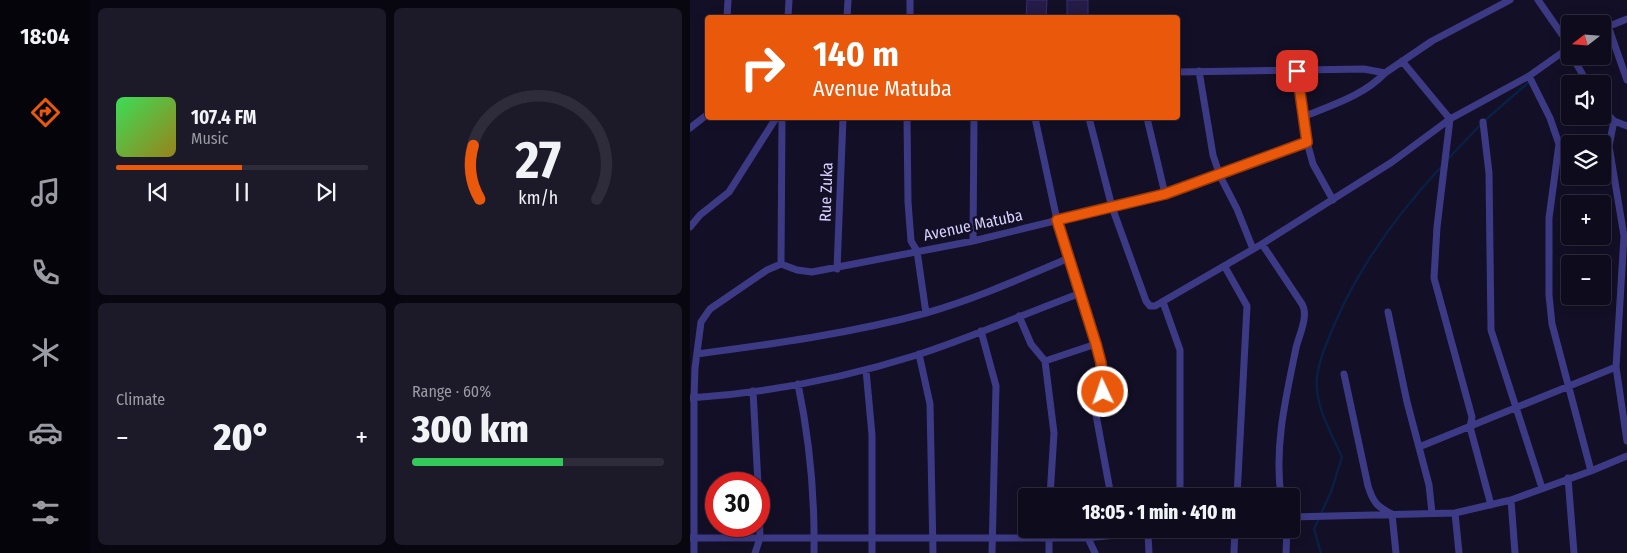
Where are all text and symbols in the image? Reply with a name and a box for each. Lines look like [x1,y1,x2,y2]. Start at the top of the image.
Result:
north arrow [1561,15,1611,65]
map controls [1561,15,1611,305]
text: 18:04 [20,23,70,50]
text: 140 m [813,33,899,75]
icon: right [730,35,795,100]
pin [1276,50,1318,92]
icon: arrive [1283,57,1311,85]
text: Avenue Matuba [813,75,952,102]
button: sound [1561,75,1611,125]
icon: directions [28,95,63,130]
text: 107.4 FM [191,106,256,129]
text: Music [191,129,228,148]
text: 27 [514,129,561,192]
button: layers [1561,135,1611,185]
street label: Rue Zuka [815,162,837,222]
icon: music [28,175,63,210]
icon: previous [144,178,172,206]
icon: pause [228,178,256,206]
icon: next [312,178,340,206]
text: km/h [518,187,558,209]
button: + [1561,195,1611,245]
street label: Avenue Matuba [922,205,1024,245]
icon: phone [28,255,63,290]
button: − [1561,255,1611,305]
icon: climate [28,335,63,370]
position arrow [1076,365,1128,417]
text: Range · 60% [412,382,491,401]
text: Climate [116,390,165,409]
text: 300 km [412,406,529,452]
text: 20° [214,414,270,460]
icon: car [28,415,63,450]
text: − [116,421,129,454]
text: + [355,421,368,454]
speed limit sign: 30 [705,472,770,537]
icon: filters [28,495,63,530]
text: 18:05 · 1 min · 410 m [1082,501,1236,524]

